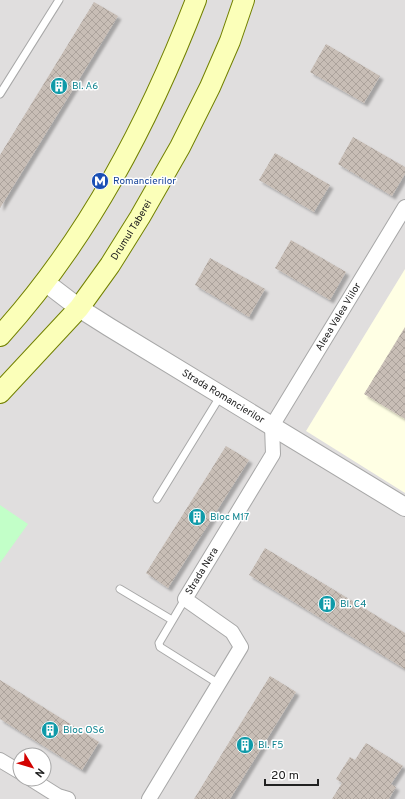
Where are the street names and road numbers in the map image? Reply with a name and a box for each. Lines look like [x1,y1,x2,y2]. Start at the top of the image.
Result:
street label: Drumul Taberei [108,198,155,263]
street label: Aleea Valea Viilor [313,280,364,353]
street label: Strada Romancierilor [179,366,267,427]
street label: Strada Nera [182,545,221,597]

